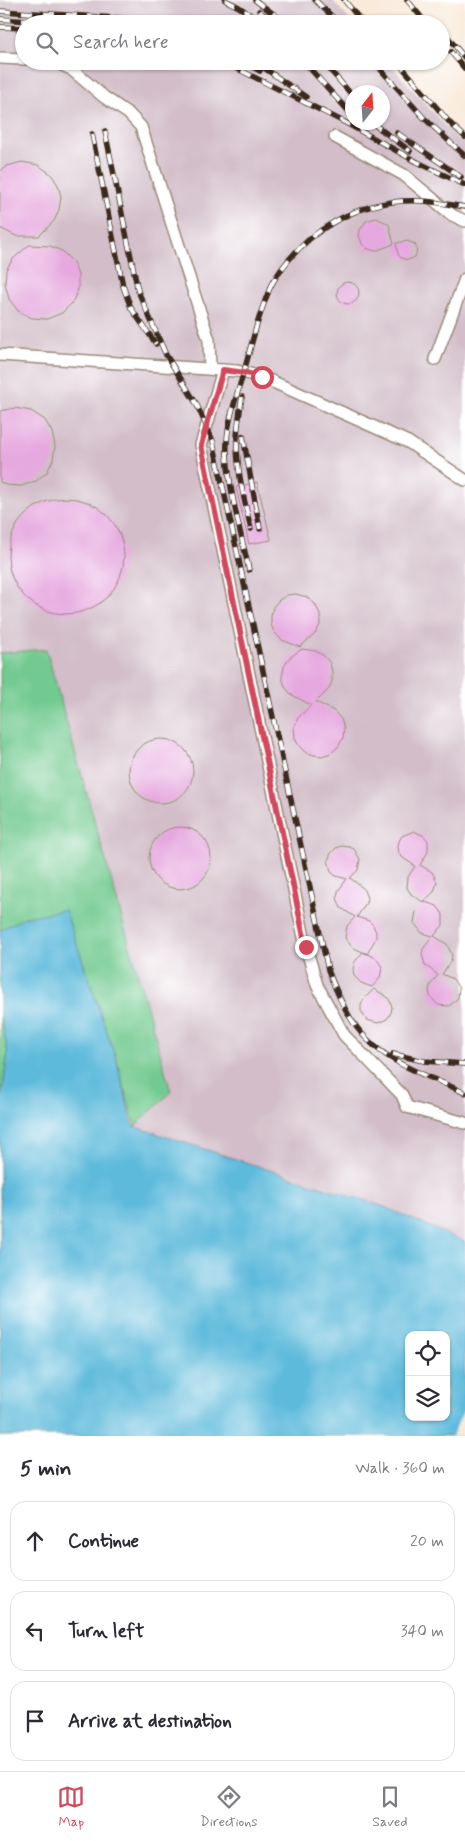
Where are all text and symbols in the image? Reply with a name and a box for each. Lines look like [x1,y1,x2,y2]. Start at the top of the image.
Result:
search box [15,15,450,70]
icon: search [33,29,61,57]
text: Search here [73,30,169,55]
north arrow [345,85,390,130]
route start [251,366,274,389]
route end [295,936,318,959]
map controls [405,1331,450,1421]
button: locate [405,1331,450,1376]
button: layers [405,1376,450,1421]
text: 5 min [20,1455,72,1483]
text: Walk · 360 m [355,1458,445,1479]
icon: ahead [21,1527,49,1555]
text: Continue [68,1529,139,1554]
text: 20 m [410,1531,444,1552]
icon: left [21,1617,49,1645]
text: Turn left [68,1619,144,1644]
text: 340 m [400,1621,444,1642]
icon: arrive [21,1707,49,1735]
text: Arrive at destination [68,1709,232,1734]
tab: Map [57,1783,85,1831]
tab: Directions [200,1783,258,1831]
tab: Saved [372,1783,408,1831]

